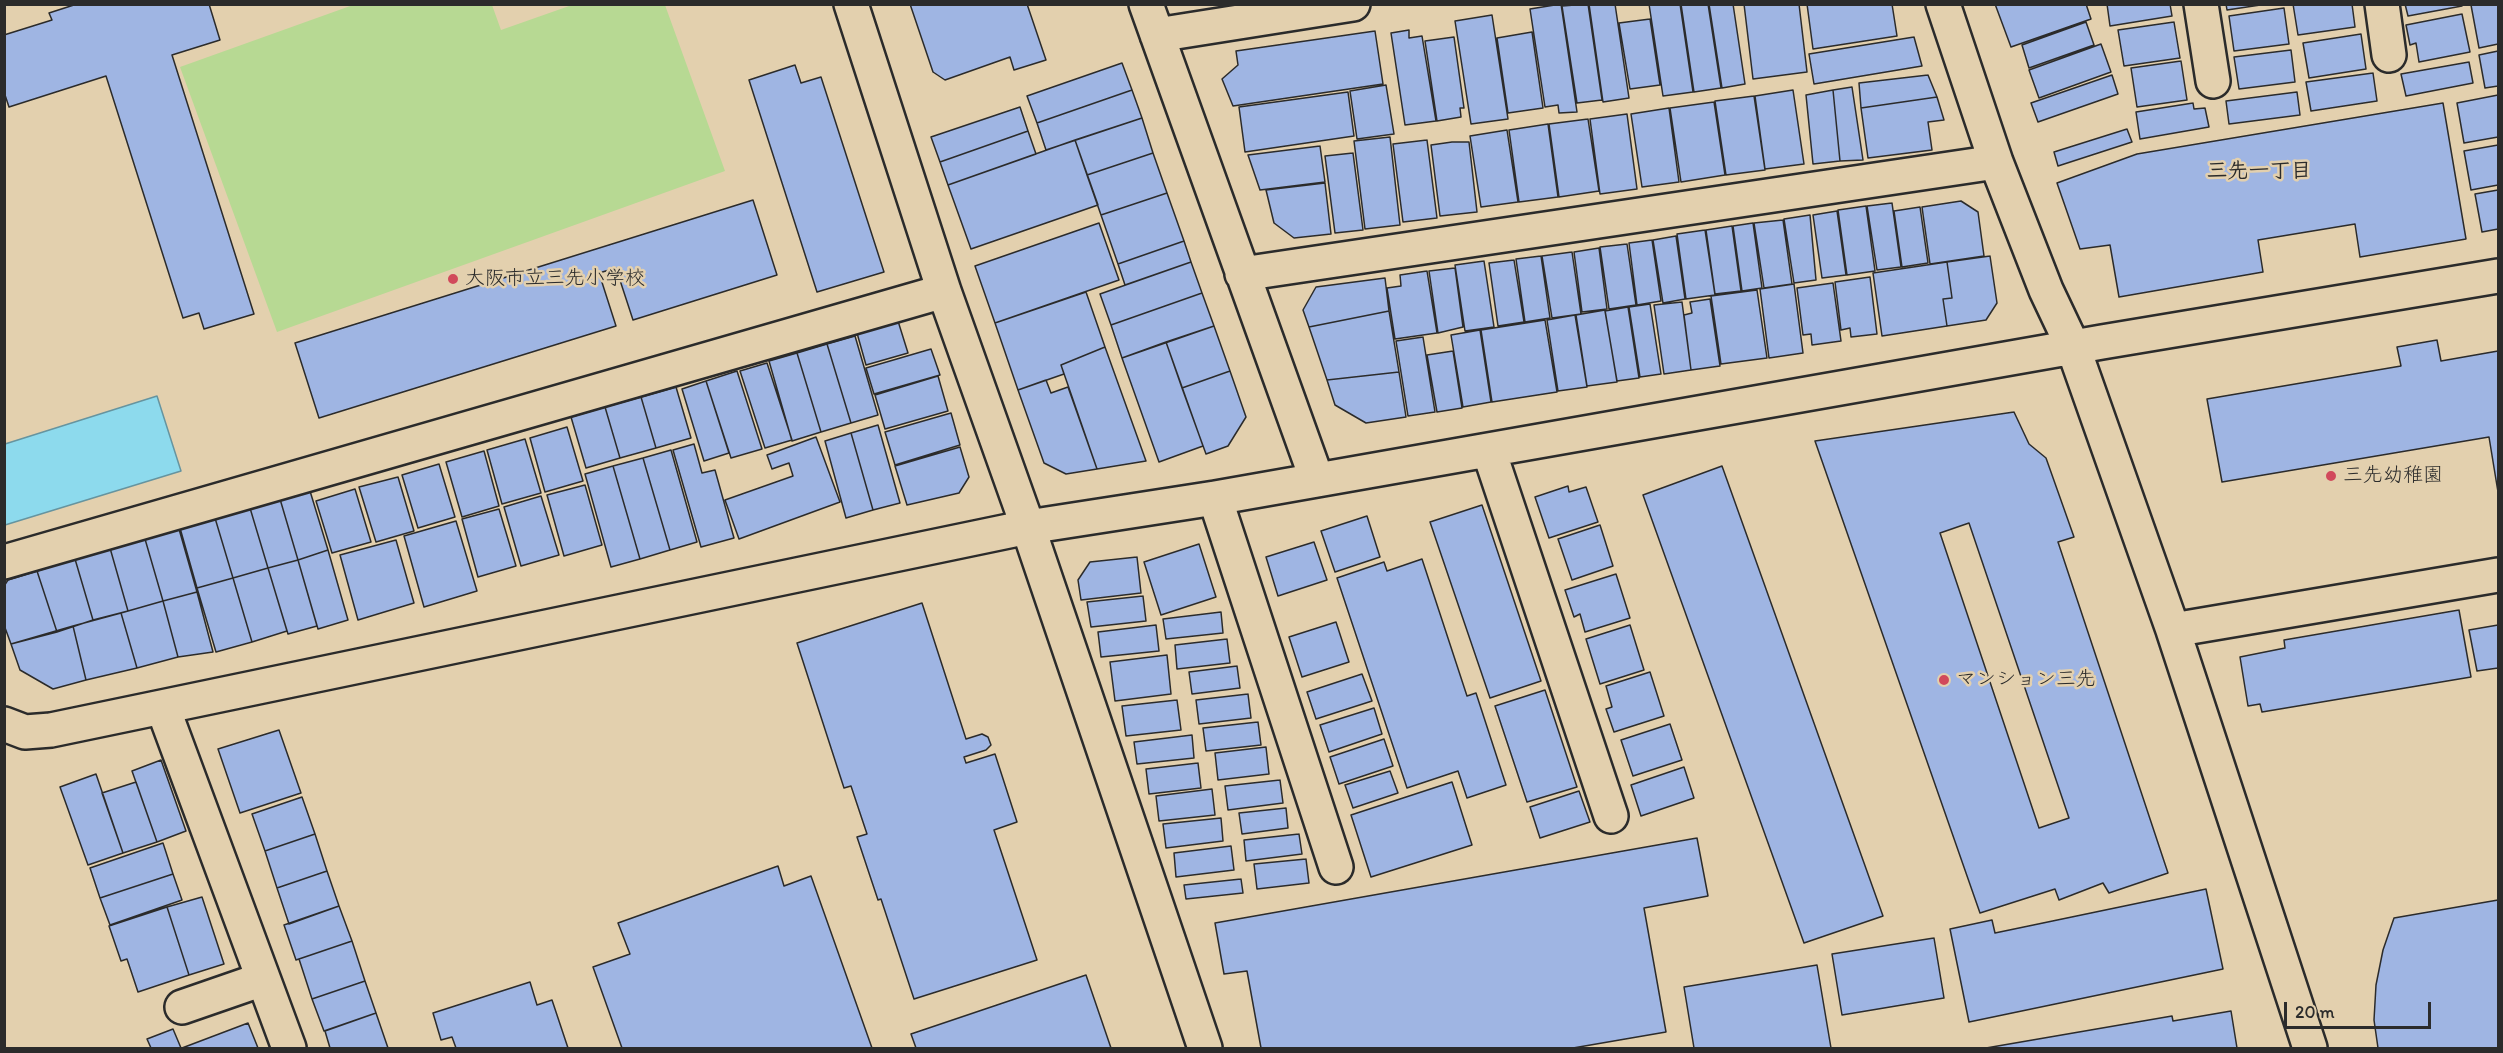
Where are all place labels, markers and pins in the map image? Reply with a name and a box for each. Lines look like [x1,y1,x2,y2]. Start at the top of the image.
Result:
place label: 大阪市立三先小学校 [465,267,645,291]
marker: 大阪市立三先小学校 [446,272,460,286]
place label: 三先幼稚園 [2343,464,2443,488]
marker: 三先幼稚園 [2324,469,2338,483]
place label: マンション三先 [1956,668,2096,692]
marker: マンション三先 [1937,673,1951,687]

